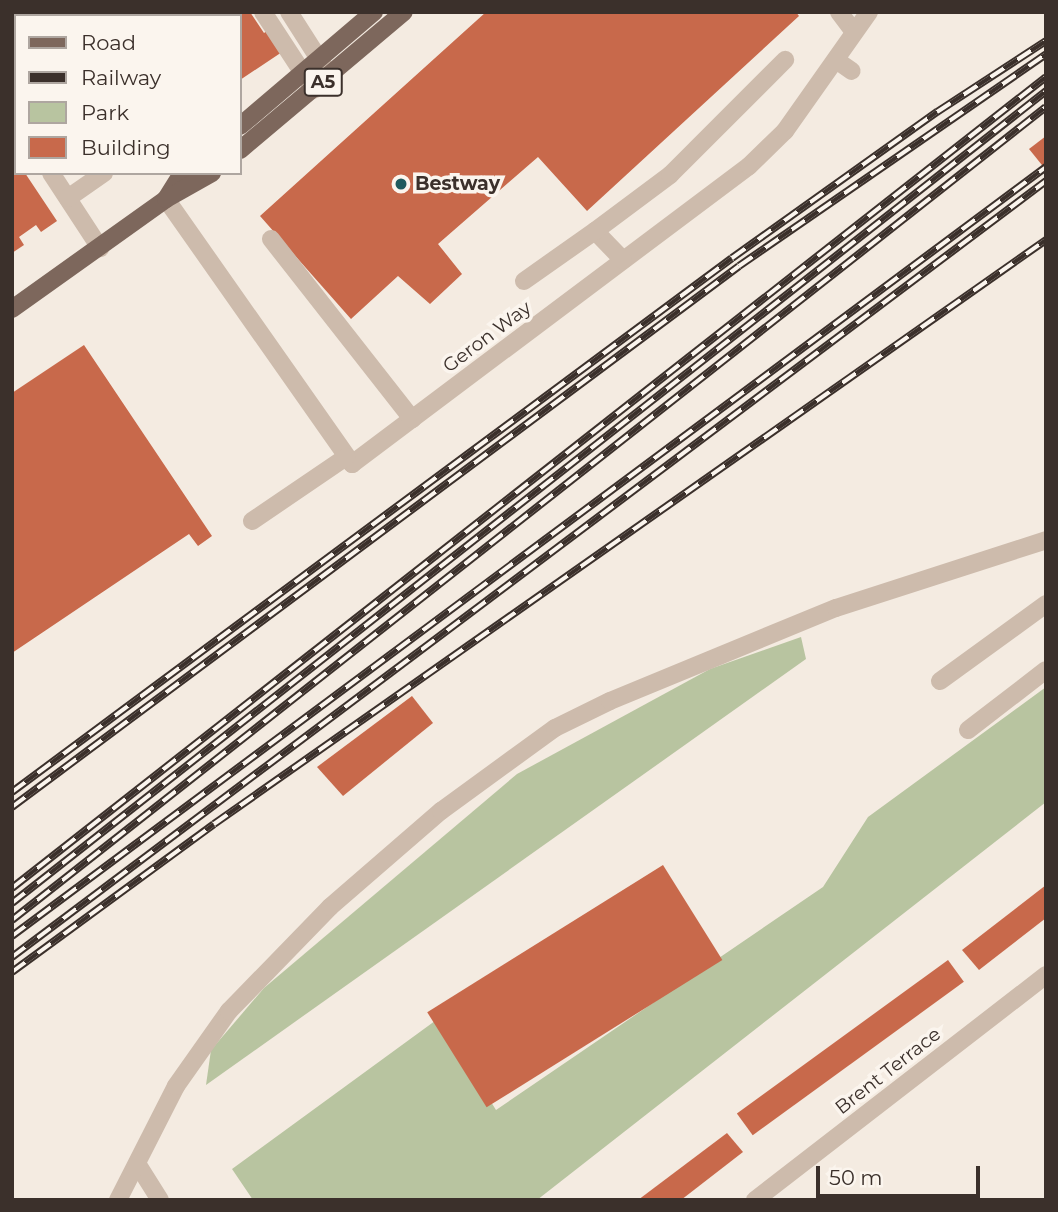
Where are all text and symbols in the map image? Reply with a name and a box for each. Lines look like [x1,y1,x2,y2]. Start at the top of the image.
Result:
legend [14,14,242,175]
text: Road [81,30,136,55]
text: Railway [81,65,161,90]
road number: A5 [304,68,342,96]
text: Park [81,100,129,125]
text: Building [81,135,171,160]
place label: Bestway [415,173,500,195]
marker: Bestway [393,176,409,192]
street label: Geron Way [438,296,536,378]
street label: Brent Terrace [831,1023,945,1119]
scale bar [820,1152,984,1196]
text: 50 m [829,1165,883,1190]

